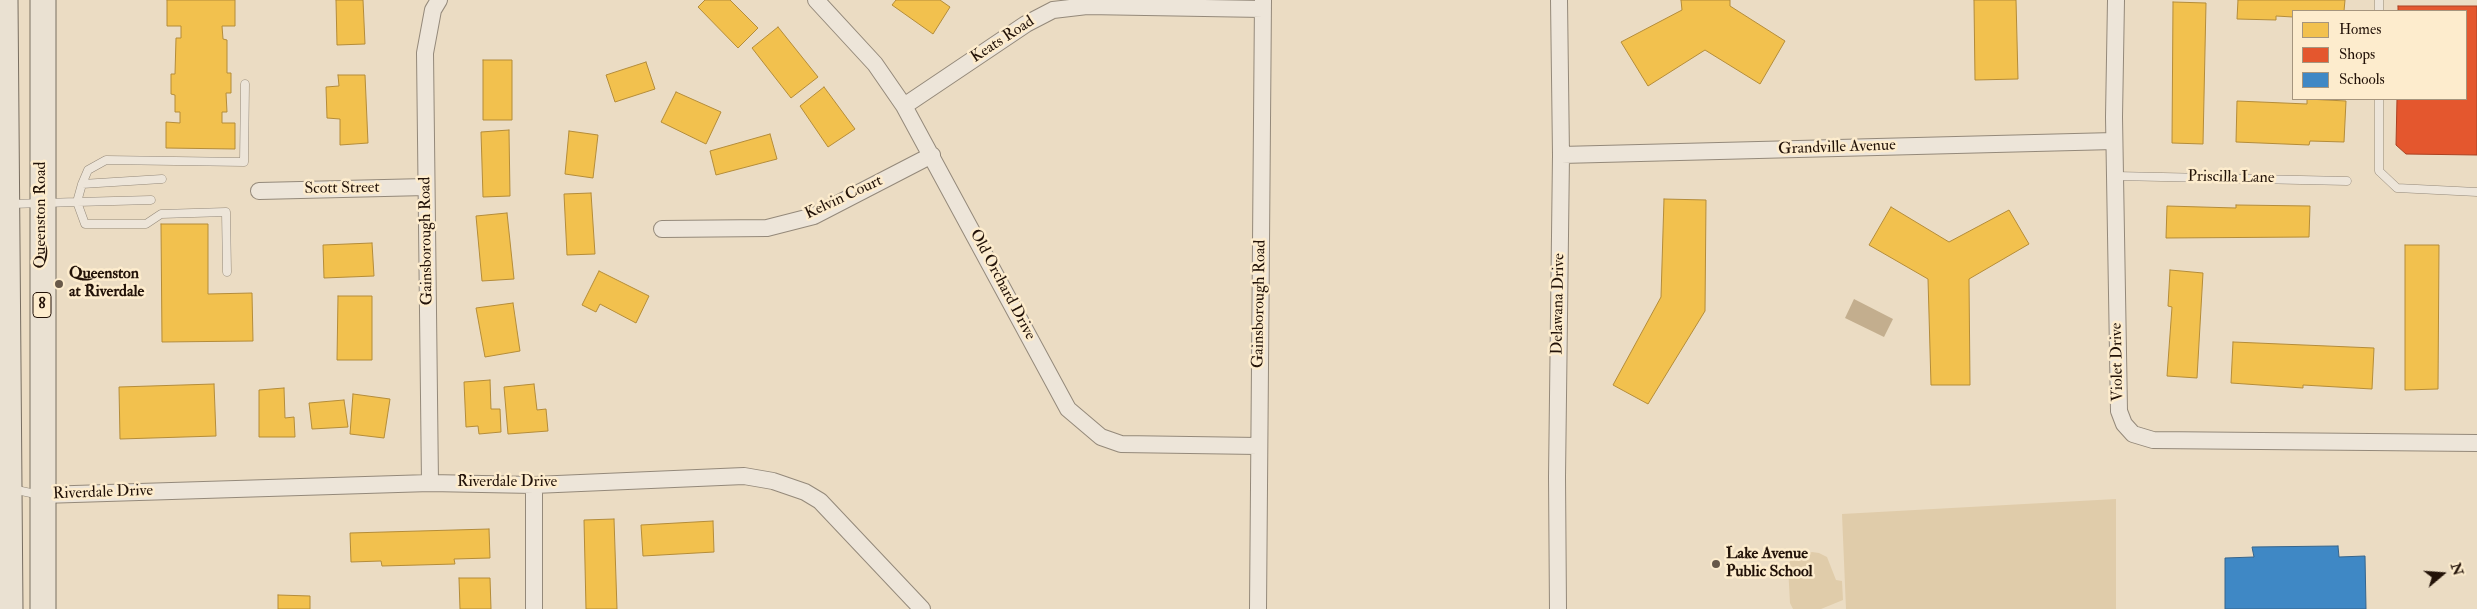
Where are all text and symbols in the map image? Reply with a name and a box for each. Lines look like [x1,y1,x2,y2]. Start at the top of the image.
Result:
legend [2292,10,2467,100]
street label: Keats Road [968,12,1038,68]
text: Homes [2339,20,2381,39]
text: Shops [2339,45,2375,64]
text: Schools [2339,70,2385,89]
street label: Grandville Avenue [1778,136,1896,160]
street label: Queenston Road [32,162,52,268]
street label: Priscilla Lane [2187,168,2275,188]
street label: Kelvin Court [802,172,886,224]
street label: Gainsborough Road [416,177,438,305]
street label: Scott Street [304,179,380,199]
street label: Old Orchard Drive [965,227,1039,343]
street label: Gainsborough Road [1249,240,1271,368]
street label: Delawana Drive [1549,253,1569,355]
place label: Queenston at Riverdale [69,265,144,303]
marker: Queenston at Riverdale [53,278,65,290]
road number: 8 [33,292,51,318]
street label: Violet Drive [2108,322,2128,402]
street label: Riverdale Drive [457,473,557,493]
street label: Riverdale Drive [53,482,153,504]
place label: Lake Avenue Public School [1726,545,1813,583]
north arrow [2417,549,2467,599]
marker: Lake Avenue Public School [1710,558,1722,570]
text: N [2447,561,2467,578]

